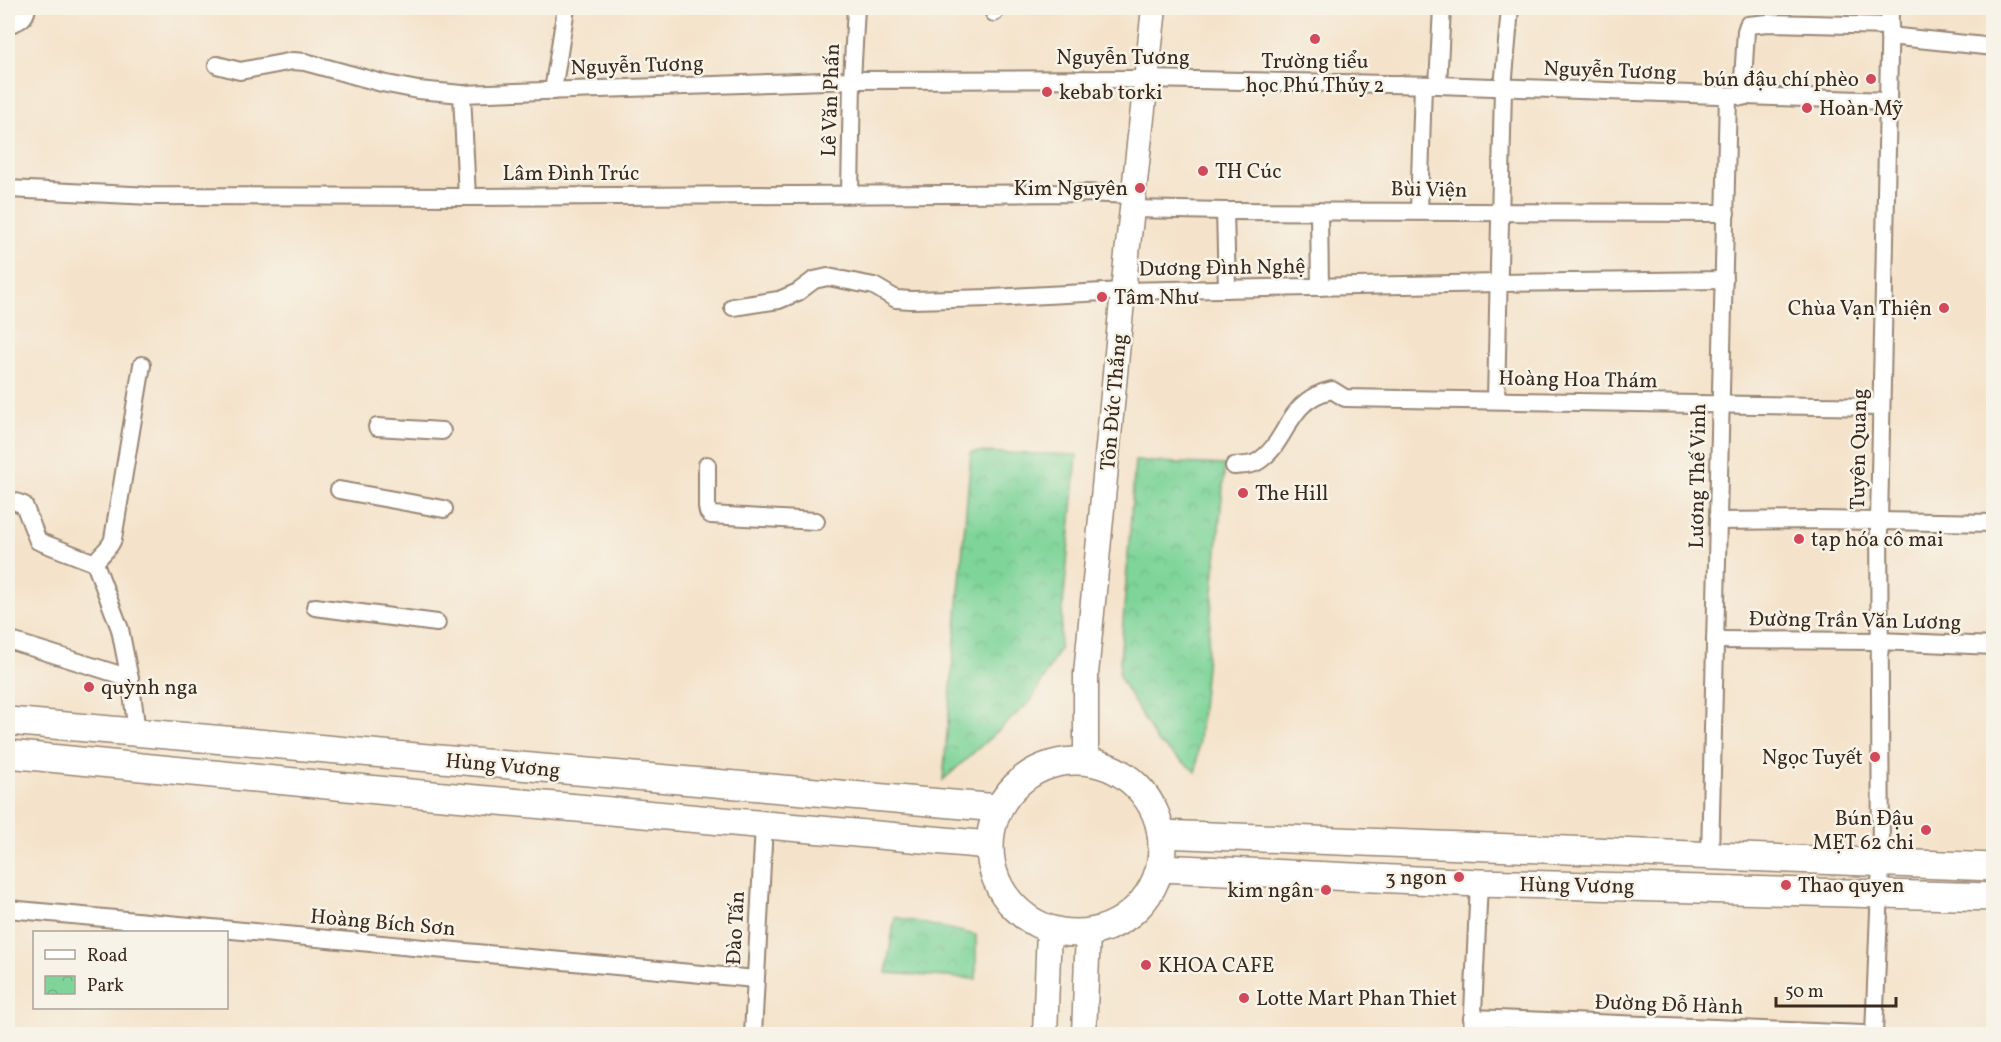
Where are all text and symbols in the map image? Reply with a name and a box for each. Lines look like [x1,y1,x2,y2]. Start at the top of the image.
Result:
marker: Trường tiểu học Phú Thủy 2 [1308,32,1322,46]
street label: Lê Văn Phấn [815,43,848,157]
street label: Nguyễn Tương [1056,44,1190,73]
place label: Trường tiểu học Phú Thủy 2 [1245,48,1385,101]
street label: Nguyễn Tương [570,50,704,83]
street label: Nguyễn Tương [1543,55,1677,88]
place label: bún đậu chí phèo [1703,66,1859,95]
marker: bún đậu chí phèo [1864,72,1878,86]
place label: kebab torki [1059,79,1163,108]
marker: kebab torki [1040,85,1054,99]
place label: Hoàn Mỹ [1819,95,1904,124]
marker: Hoàn Mỹ [1800,101,1814,115]
place label: TH Cúc [1215,158,1282,187]
street label: Lâm Đình Trúc [503,160,639,189]
marker: TH Cúc [1196,164,1210,178]
place label: Kim Nguyên [1013,175,1128,204]
street label: Bùi Viện [1390,175,1468,206]
marker: Kim Nguyên [1133,181,1147,195]
street label: Dương Đình Nghệ [1139,253,1306,284]
place label: Tâm Như [1114,284,1199,313]
marker: Tâm Như [1095,290,1109,304]
place label: Chùa Vạn Thiện [1788,295,1932,324]
marker: Chùa Vạn Thiện [1937,301,1951,315]
street label: Tôn Đức Thắng [1094,332,1135,472]
street label: Hoàng Hoa Thám [1498,365,1658,396]
street label: Tuyên Quang [1844,388,1875,510]
street label: Lương Thế Vinh [1683,403,1714,549]
place label: The Hill [1255,480,1328,509]
marker: The Hill [1236,486,1250,500]
place label: tạp hóa cô mai [1811,526,1944,555]
marker: tạp hóa cô mai [1792,532,1806,546]
street label: Đường Trần Văn Lương [1748,605,1962,638]
place label: quỳnh nga [101,674,198,703]
marker: quỳnh nga [82,680,96,694]
place label: Ngọc Tuyết [1762,744,1863,773]
street label: Hùng Vương [444,747,562,786]
marker: Ngọc Tuyết [1868,750,1882,764]
place label: Bún Đậu MẸT 62 chi [1813,805,1914,858]
marker: Bún Đậu MẸT 62 chi [1919,823,1933,837]
place label: 3 ngon [1385,864,1447,893]
marker: 3 ngon [1452,870,1466,884]
street label: Hùng Vương [1519,871,1635,902]
place label: Thao quyen [1798,872,1905,901]
place label: kim ngân [1227,877,1314,906]
marker: Thao quyen [1779,878,1793,892]
marker: kim ngân [1319,883,1333,897]
street label: Đào Tấn [720,890,753,966]
street label: Hoàng Bích Sơn [309,903,457,944]
legend [33,931,228,1009]
text: Road [87,944,128,969]
place label: KHOA CAFE [1158,952,1274,981]
marker: KHOA CAFE [1139,958,1153,972]
scale bar [1776,970,1896,1008]
text: Park [87,974,124,999]
text: 50 m [1785,980,1824,1005]
place label: Lotte Mart Phan Thiet [1256,985,1457,1014]
street label: Đường Đỗ Hành [1594,988,1744,1023]
marker: Lotte Mart Phan Thiet [1237,991,1251,1005]

